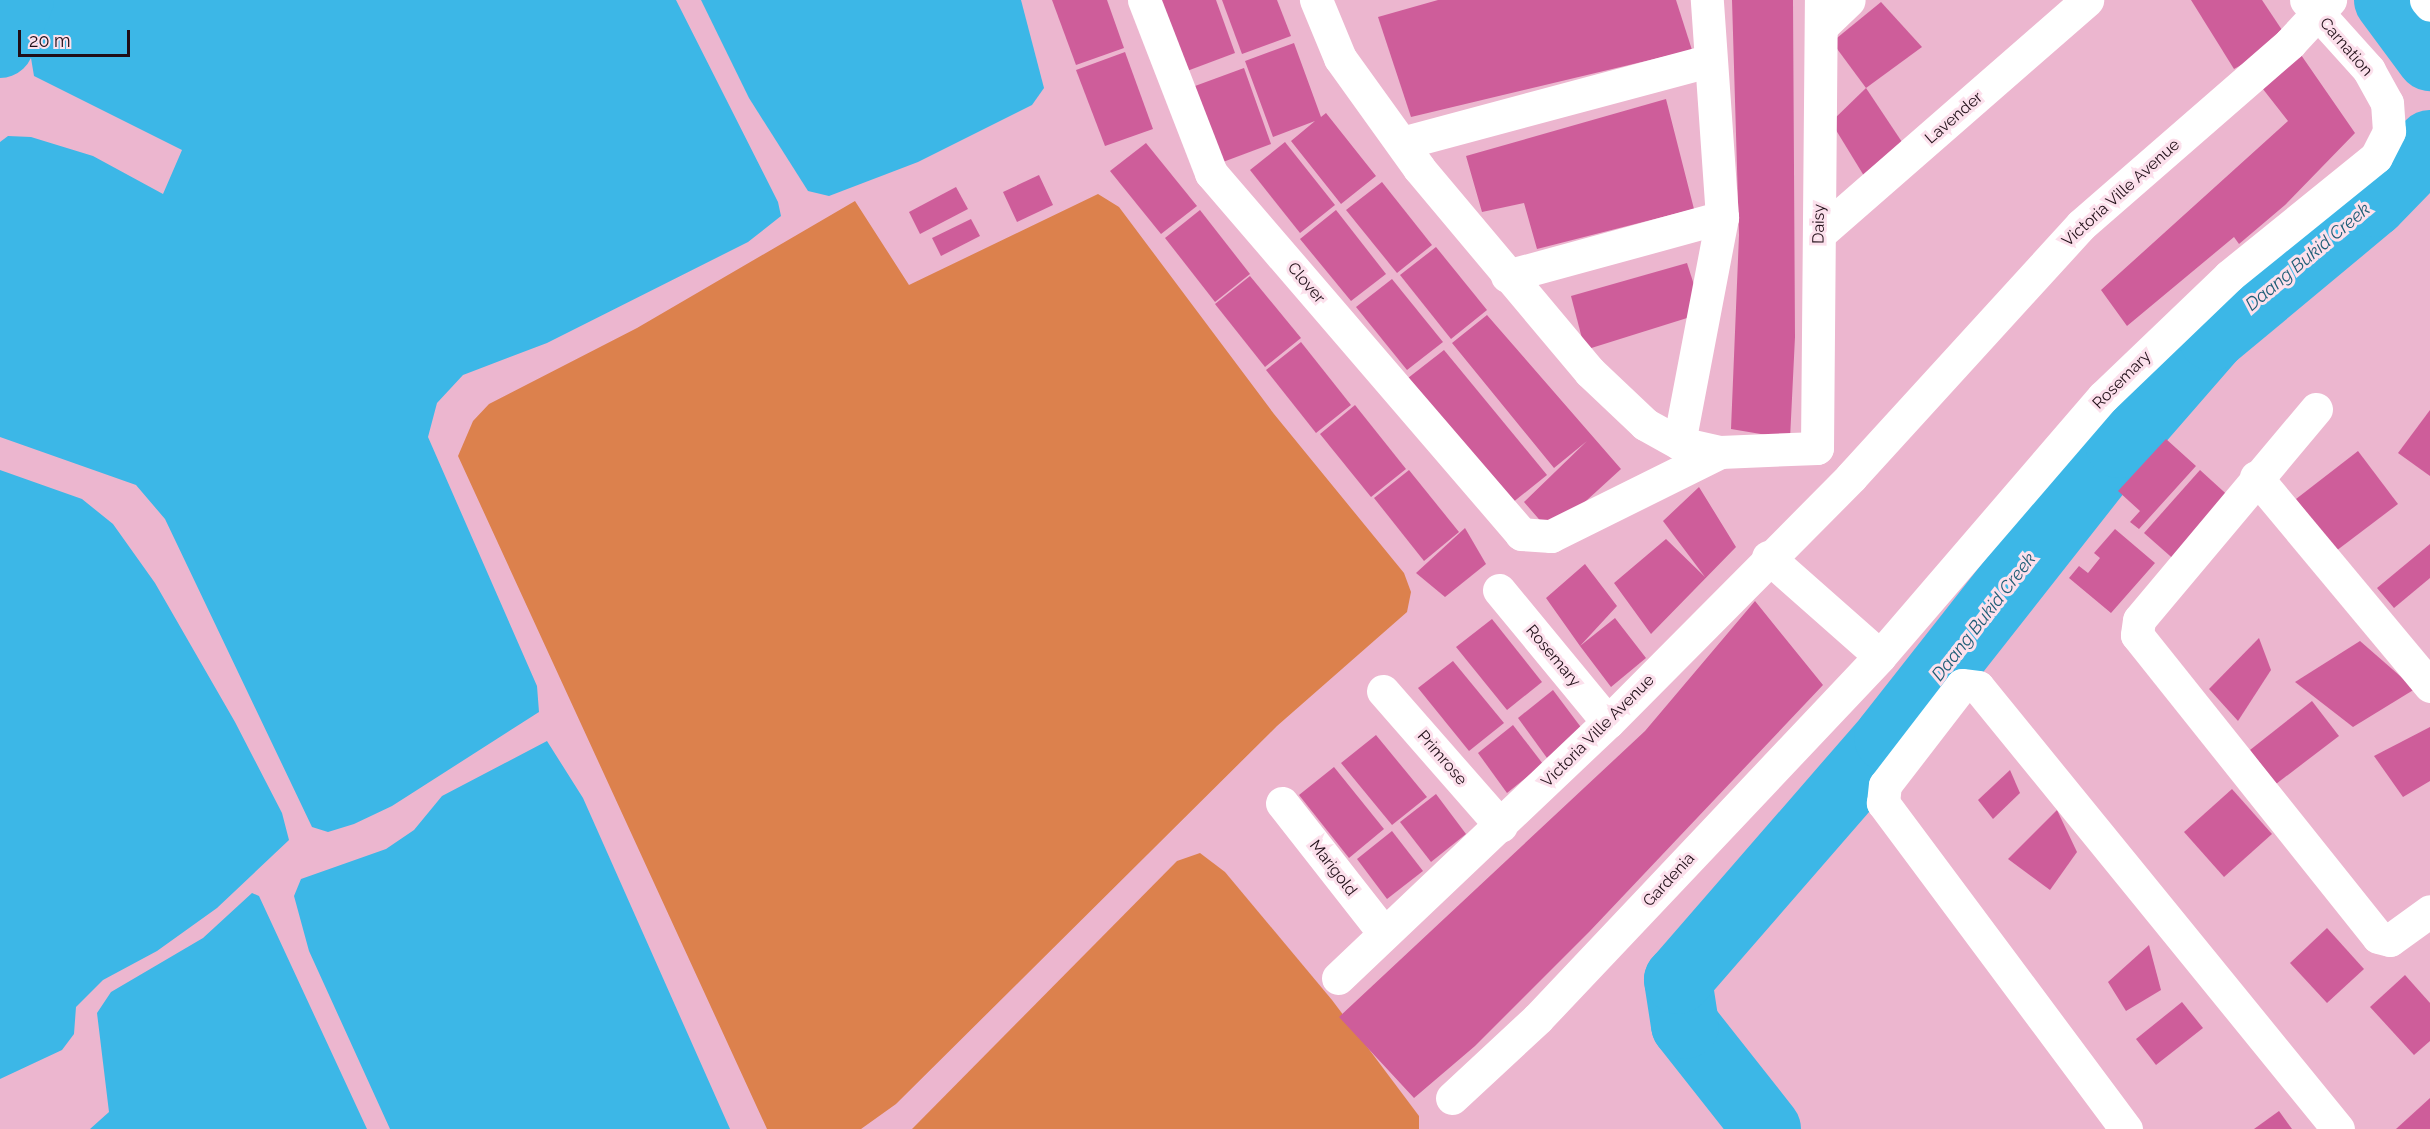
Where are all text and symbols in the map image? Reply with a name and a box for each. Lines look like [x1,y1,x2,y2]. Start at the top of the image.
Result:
street label: Carnation [2315,14,2377,80]
scale bar [21,18,134,56]
text: 20 m [29,30,71,51]
street label: Lavender [1921,88,1987,148]
street label: Victoria Ville Avenue [2058,135,2184,251]
water label: Daang Bukid Creek [2241,199,2375,315]
street label: Daisy [1809,204,1829,244]
street label: Clover [1283,259,1329,307]
street label: Rosemary [2089,347,2155,413]
water label: Daang Bukid Creek [1927,549,2041,685]
street label: Rosemary [1522,621,1584,691]
street label: Victoria Ville Avenue [1537,670,1659,792]
street label: Primrose [1413,727,1471,789]
street label: Marigold [1305,836,1361,900]
street label: Gardenia [1639,849,1699,911]

